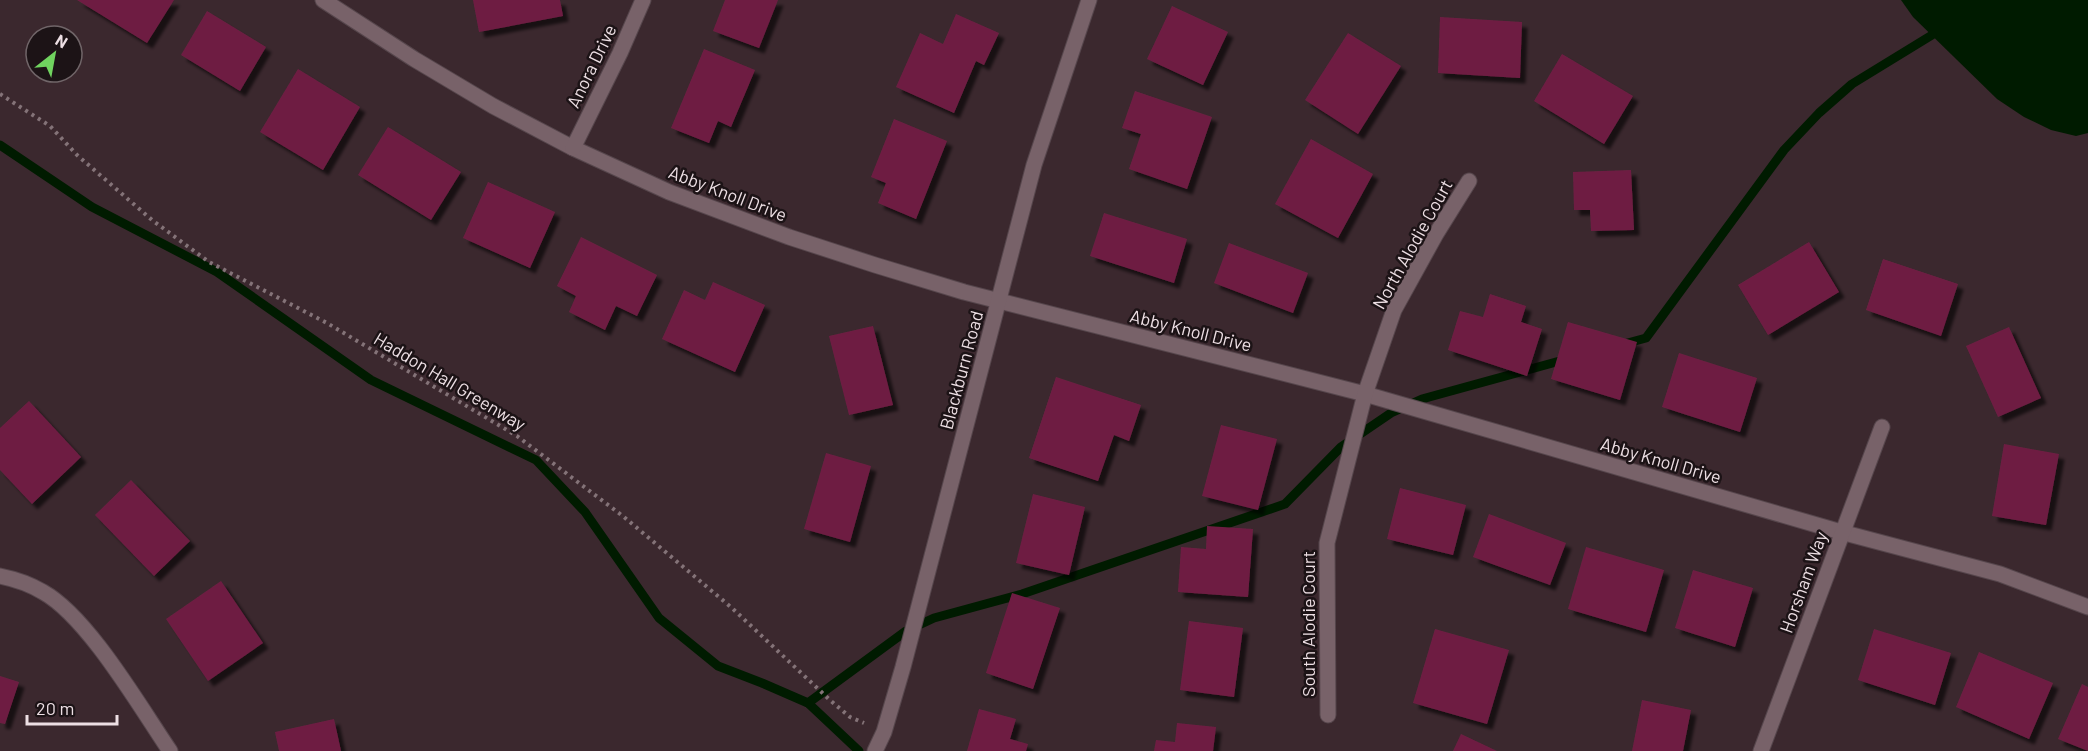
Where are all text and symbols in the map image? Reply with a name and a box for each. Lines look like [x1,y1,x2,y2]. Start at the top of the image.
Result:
street label: Anora Drive [561,21,621,111]
north arrow [24,24,84,84]
text: N [53,30,71,52]
street label: Abby Knoll Drive [666,160,790,226]
street label: North Alodie Court [1367,175,1457,313]
street label: Abby Knoll Drive [1128,304,1254,356]
street label: Blackburn Road [935,308,987,432]
street label: Haddon Hall Greenway [370,327,530,435]
street label: Abby Knoll Drive [1598,432,1724,488]
street label: Horsham Way [1774,528,1832,636]
street label: South Alodie Court [1297,551,1319,697]
scale bar [27,688,117,726]
text: 20 m [36,697,74,719]

